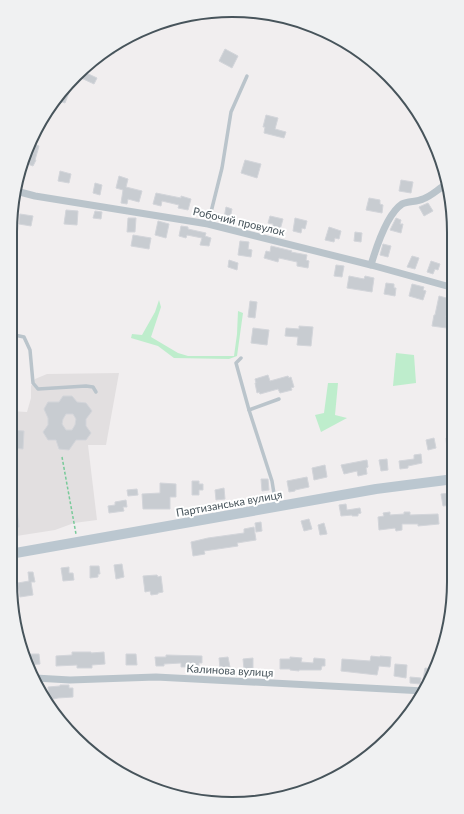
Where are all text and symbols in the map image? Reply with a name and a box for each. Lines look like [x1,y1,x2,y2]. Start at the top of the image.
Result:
street label: Робочий провулок [192,204,286,238]
street label: Партизанська вулиця [175,487,283,519]
street label: Калинова вулиця [186,661,274,679]

